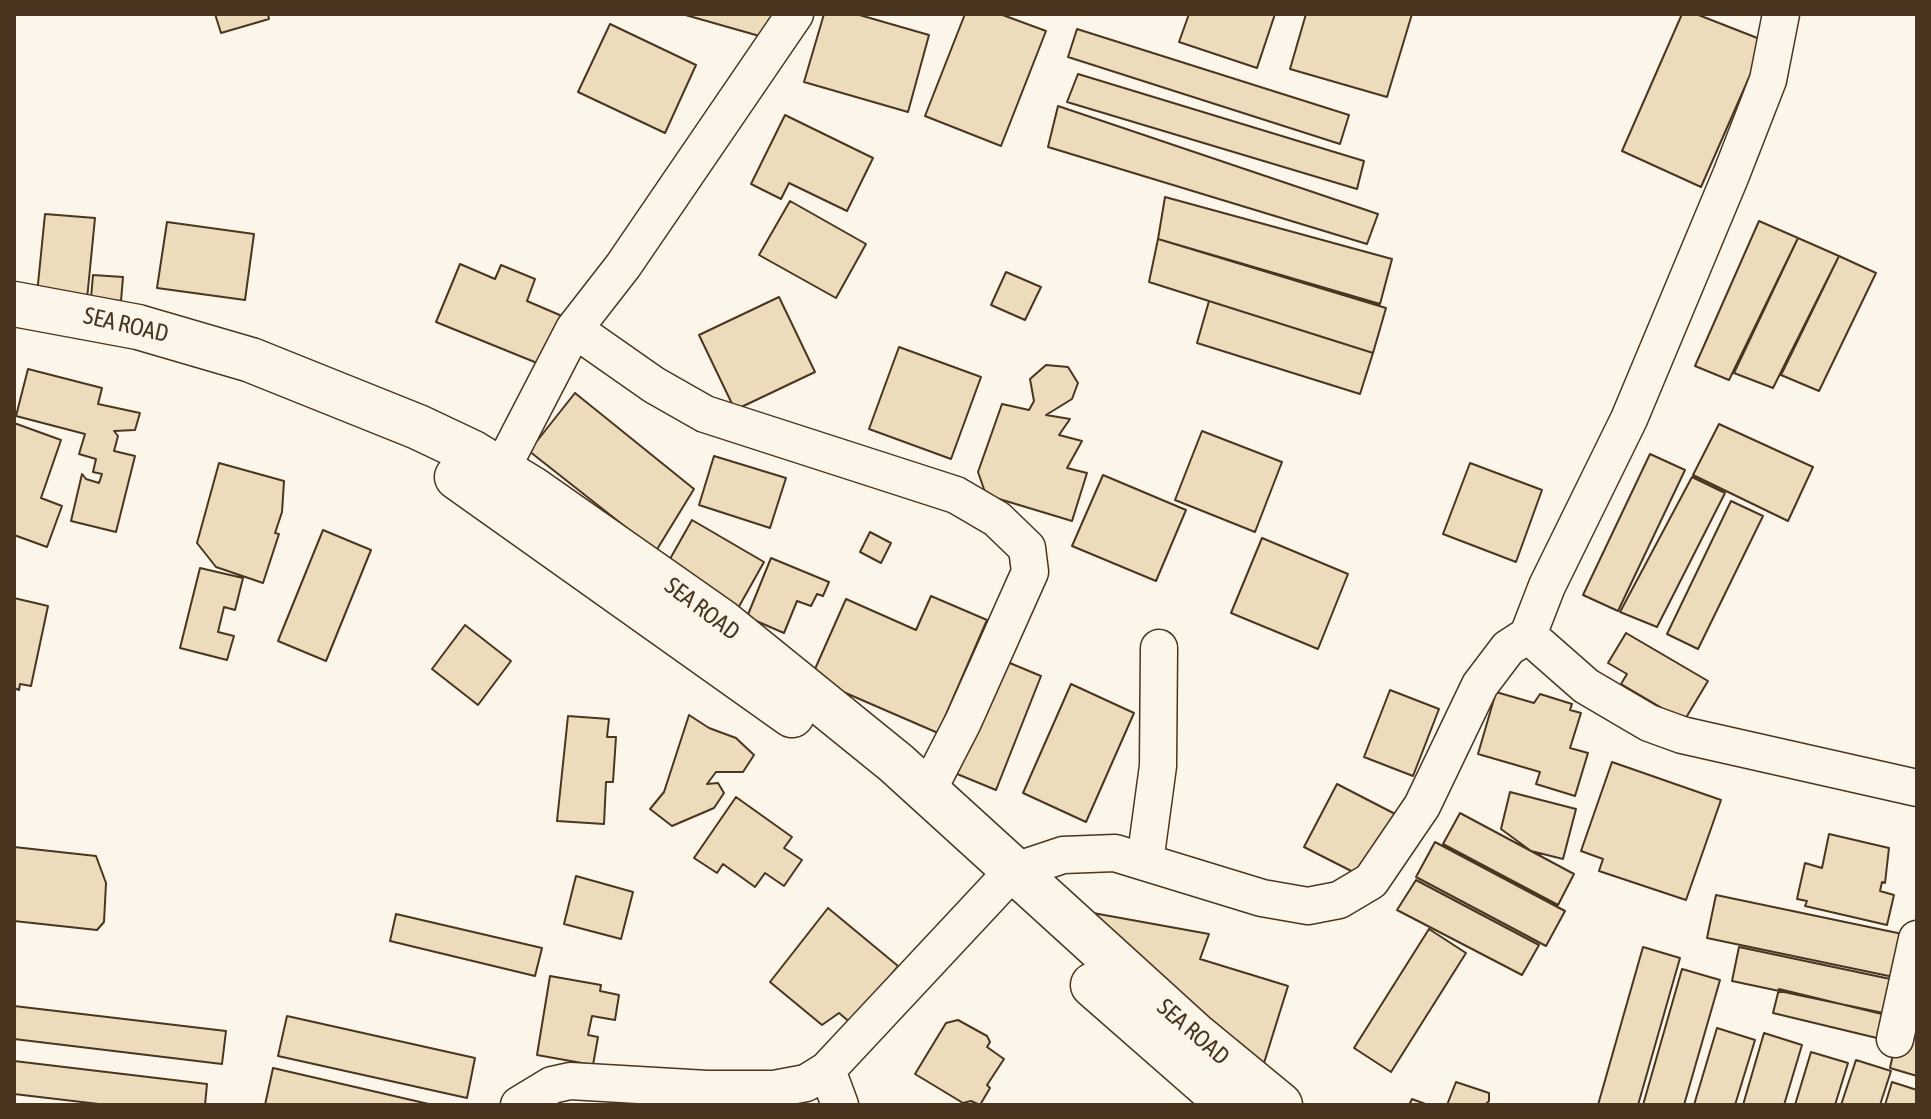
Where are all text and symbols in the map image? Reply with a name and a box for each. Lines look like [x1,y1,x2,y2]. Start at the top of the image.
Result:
street label: SEA ROAD [81,301,171,349]
street label: SEA ROAD [659,572,745,646]
street label: SEA ROAD [1151,993,1235,1071]

